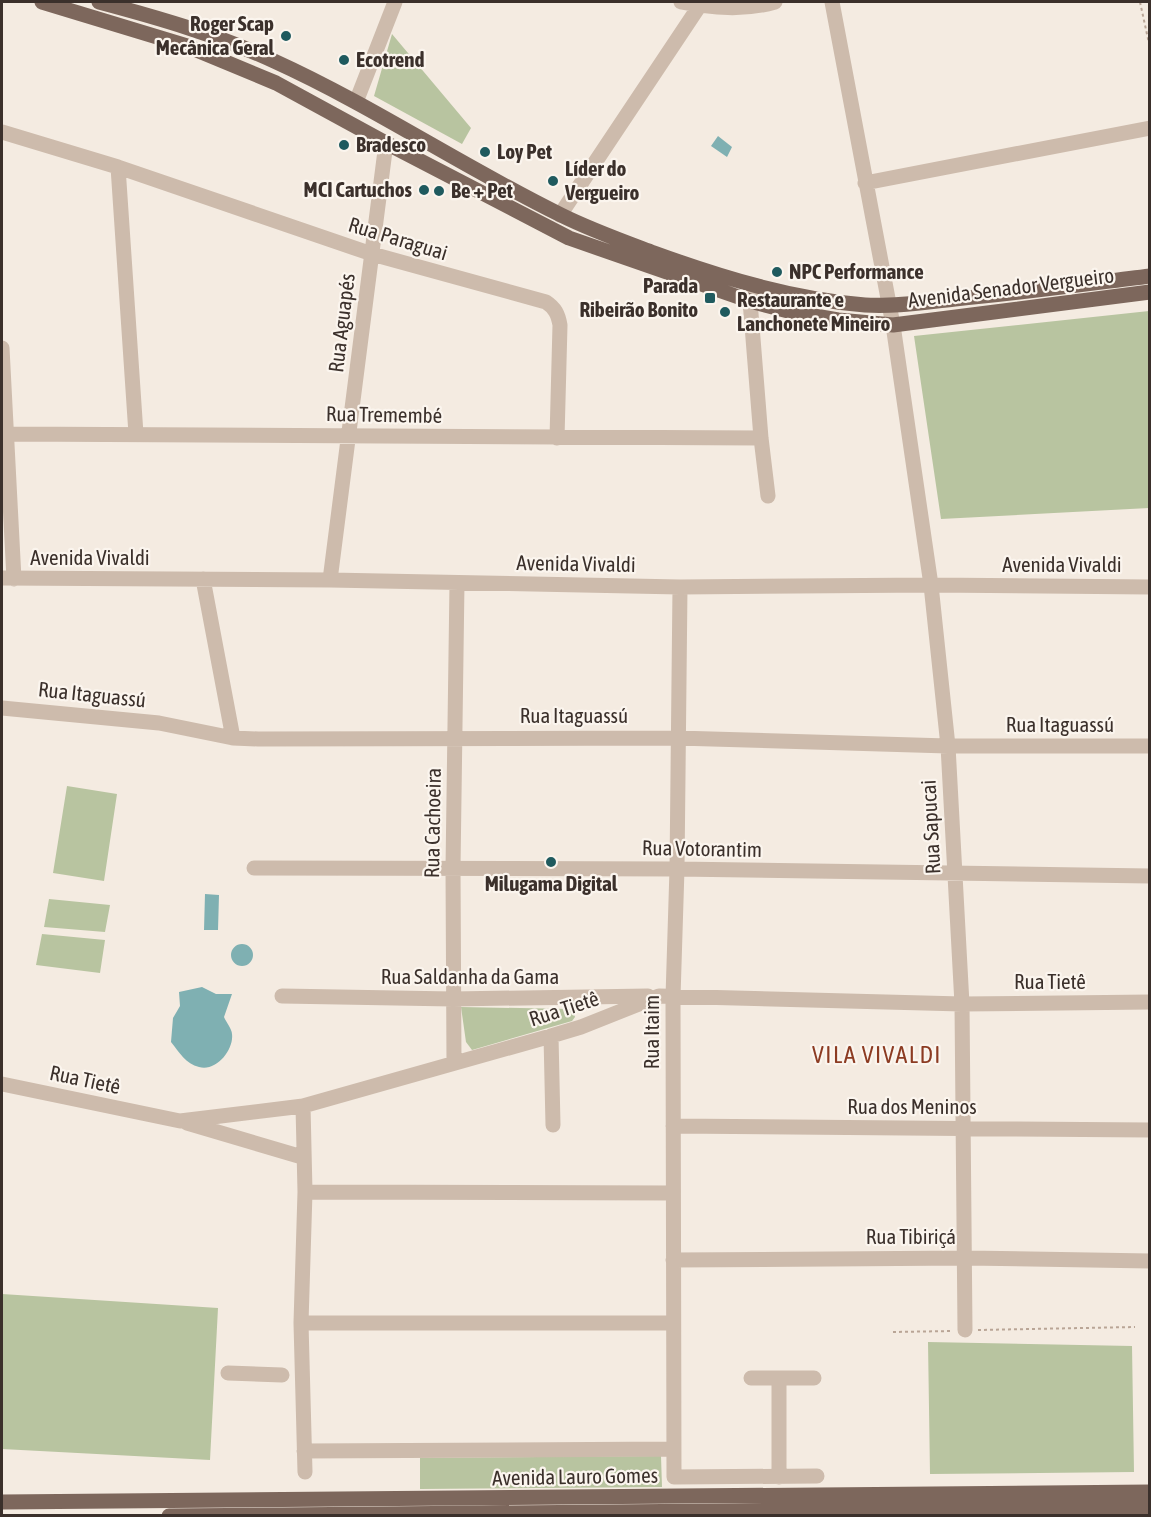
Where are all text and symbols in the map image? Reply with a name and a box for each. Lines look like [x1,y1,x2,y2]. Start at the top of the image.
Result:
place label: Roger Scap Mecânica Geral [156,11,274,59]
marker: Roger Scap Mecânica Geral [279,29,293,43]
place label: Ecotrend [356,47,425,71]
marker: Ecotrend [337,53,351,67]
place label: Bradesco [356,132,426,156]
marker: Bradesco [337,138,351,152]
place label: Loy Pet [497,139,552,163]
marker: Loy Pet [478,145,492,159]
place label: Líder do Vergueiro [564,156,639,204]
marker: Líder do Vergueiro [546,174,560,188]
place label: MCI Cartuchos [304,177,413,201]
place label: Be + Pet [451,178,513,202]
marker: MCI Cartuchos [417,183,431,197]
marker: Be + Pet [432,184,446,198]
street label: Rua Paraguai [346,212,451,264]
place label: NPC Performance [789,259,924,283]
street label: Avenida Senador Vergueiro [906,262,1115,312]
marker: NPC Performance [770,265,784,279]
street label: Rua Aguapés [323,272,359,374]
place label: Parada Ribeirão Bonito [580,273,698,321]
place label: Restaurante e Lanchonete Mineiro [737,287,891,335]
marker: Parada Ribeirão Bonito [703,291,717,305]
marker: Restaurante e Lanchonete Mineiro [718,305,732,319]
street label: Rua Tremembé [326,401,442,427]
street label: Avenida Vivaldi [30,545,150,569]
street label: Avenida Vivaldi [516,550,636,576]
street label: Avenida Vivaldi [1002,552,1122,576]
street label: Rua Itaguassú [37,676,147,712]
street label: Rua Itaguassú [520,703,628,727]
street label: Rua Itaguassú [1006,712,1114,736]
street label: Rua Cachoeira [419,768,445,878]
street label: Rua Sapucai [916,779,944,875]
street label: Rua Votorantim [642,835,762,861]
marker: Milugama Digital [544,855,558,869]
place label: Milugama Digital [485,871,618,895]
street label: Rua Saldanha da Gama [381,964,559,988]
street label: Rua Tietê [1014,969,1086,993]
street label: Rua Tietê [526,986,602,1031]
street label: Rua Itaim [639,995,663,1069]
district label: VILA VIVALDI [812,1041,942,1068]
street label: Rua Tietê [48,1060,123,1098]
street label: Rua dos Meninos [847,1094,977,1118]
street label: Rua Tibiriçá [866,1224,956,1248]
street label: Avenida Lauro Gomes [492,1463,658,1489]

